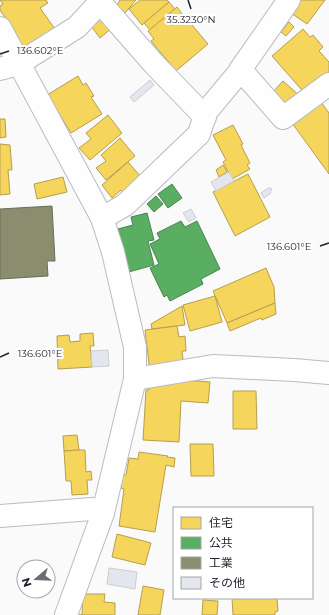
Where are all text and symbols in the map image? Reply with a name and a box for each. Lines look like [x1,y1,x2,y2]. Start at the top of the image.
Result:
text: 35.3230°N [166,13,216,26]
text: 136.602°E [17,44,64,57]
text: 136.601°E [267,240,312,253]
text: 136.601°E [18,347,63,360]
legend [173,507,313,599]
text: 住宅 [209,515,233,530]
text: 公共 [209,535,233,550]
text: 工業 [209,555,233,570]
north arrow [16,559,56,599]
text: その他 [209,575,245,590]
text: N [18,576,35,589]

